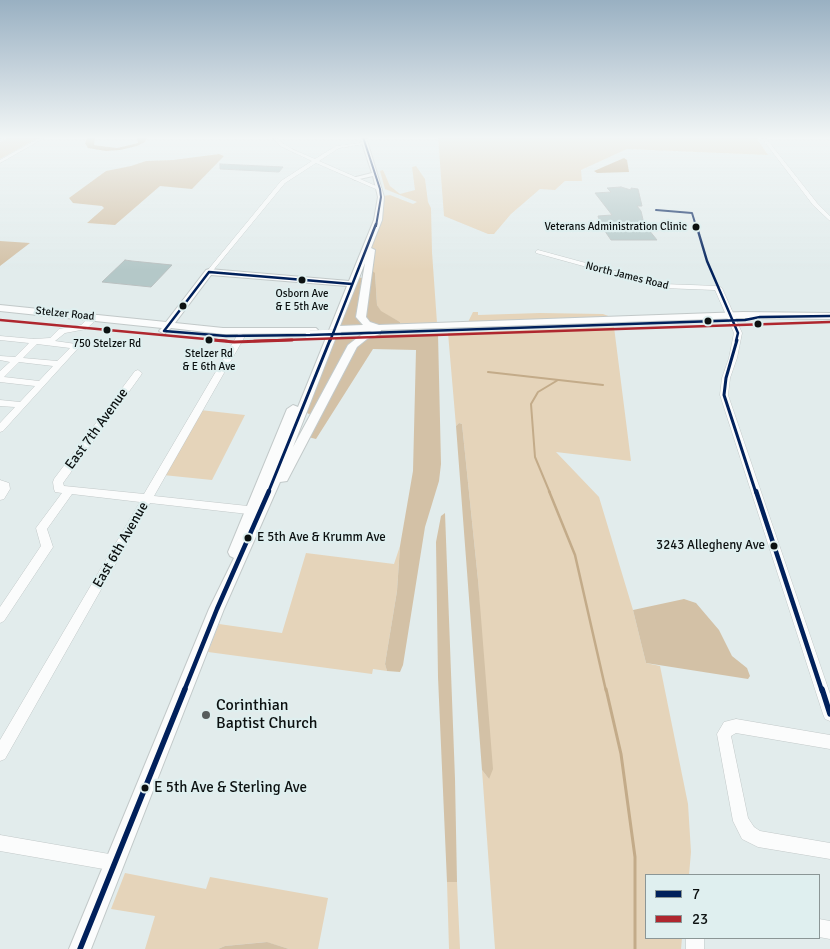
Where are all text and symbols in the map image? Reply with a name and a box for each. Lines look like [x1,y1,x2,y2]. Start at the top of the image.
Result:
place label: Veterans Administration Clinic [544,220,687,234]
marker: Veterans Administration Clinic [691,222,701,232]
street label: North James Road [584,259,670,293]
marker: Osborn Ave & E 5th Ave [297,275,307,285]
place label: Osborn Ave & E 5th Ave [275,287,329,313]
unlabelled marker [178,301,188,311]
street label: Stelzer Road [35,304,95,324]
unlabelled marker [703,316,713,326]
unlabelled marker [753,319,763,329]
marker: 750 Stelzer Rd [102,325,112,335]
marker: Stelzer Rd & E 6th Ave [204,335,214,345]
place label: 750 Stelzer Rd [73,337,141,351]
place label: Stelzer Rd & E 6th Ave [182,347,236,373]
street label: East 7th Avenue [62,385,132,473]
street label: East 6th Avenue [90,499,152,591]
place label: E 5th Ave & Krumm Ave [257,530,386,546]
marker: E 5th Ave & Krumm Ave [243,533,253,543]
place label: 3243 Allegheny Ave [656,538,765,554]
marker: 3243 Allegheny Ave [769,541,779,551]
place label: Corinthian Baptist Church [216,696,317,734]
marker: Corinthian Baptist Church [200,709,212,721]
place label: E 5th Ave & Sterling Ave [154,779,307,797]
marker: E 5th Ave & Sterling Ave [140,783,150,793]
legend [645,874,820,939]
text: 7 [692,885,700,903]
text: 23 [692,910,708,928]

